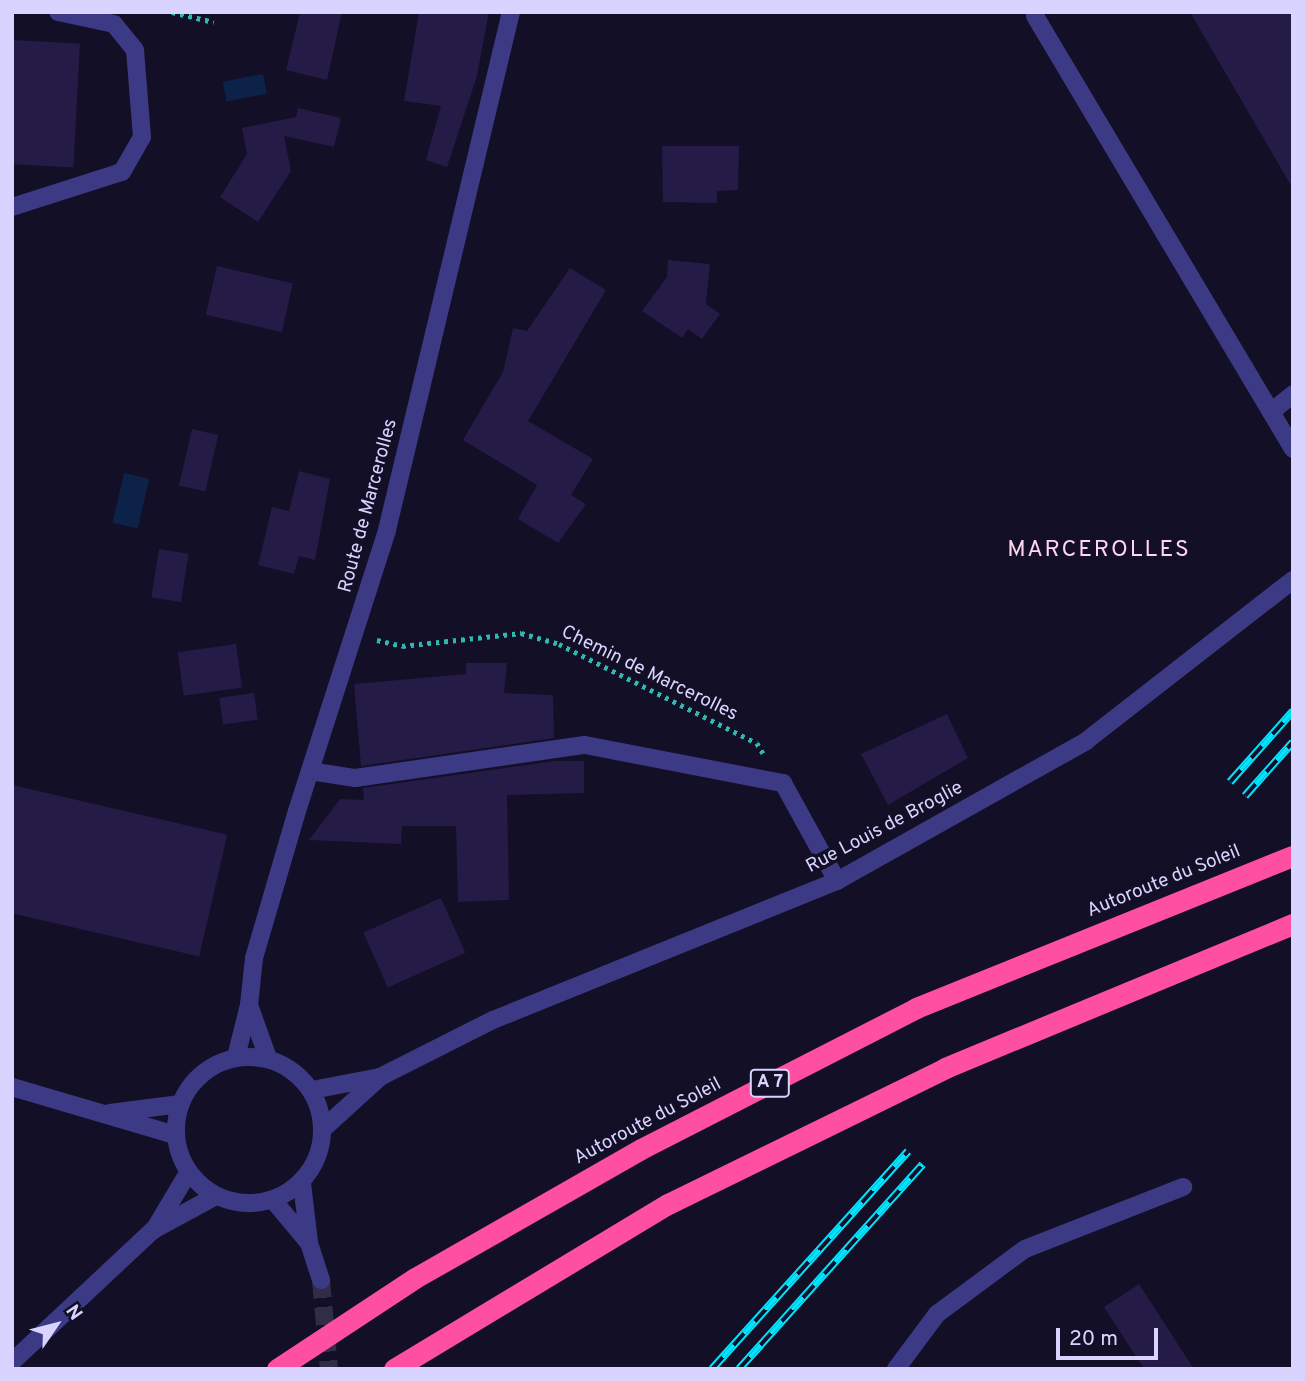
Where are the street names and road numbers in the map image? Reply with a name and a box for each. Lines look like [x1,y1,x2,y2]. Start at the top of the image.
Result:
street label: Route de Marcerolles [335,417,403,595]
street label: Chemin de Marcerolles [557,621,741,727]
street label: Rue Louis de Broglie [803,777,967,879]
street label: Autoroute du Soleil [1084,841,1244,923]
road number: A 7 [749,1068,791,1098]
street label: Autoroute du Soleil [571,1074,725,1170]

